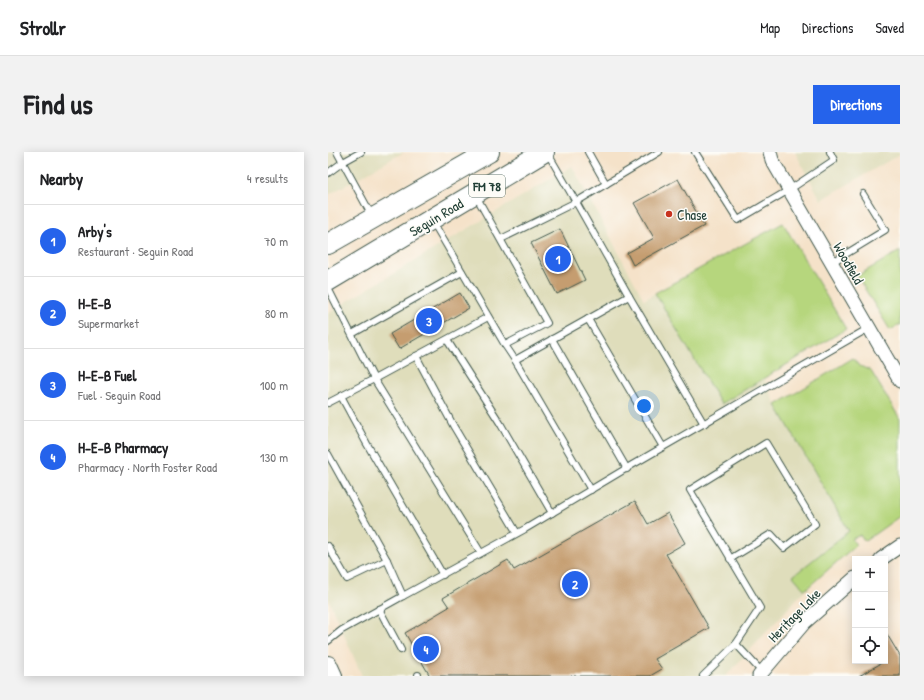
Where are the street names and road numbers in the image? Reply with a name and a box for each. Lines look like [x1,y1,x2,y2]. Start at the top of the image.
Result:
road number: FM 78 [469,175,505,197]
street label: Seguin Road [406,193,467,241]
street label: Woodfield [829,238,869,288]
street label: Heritage Lake [764,584,825,647]

